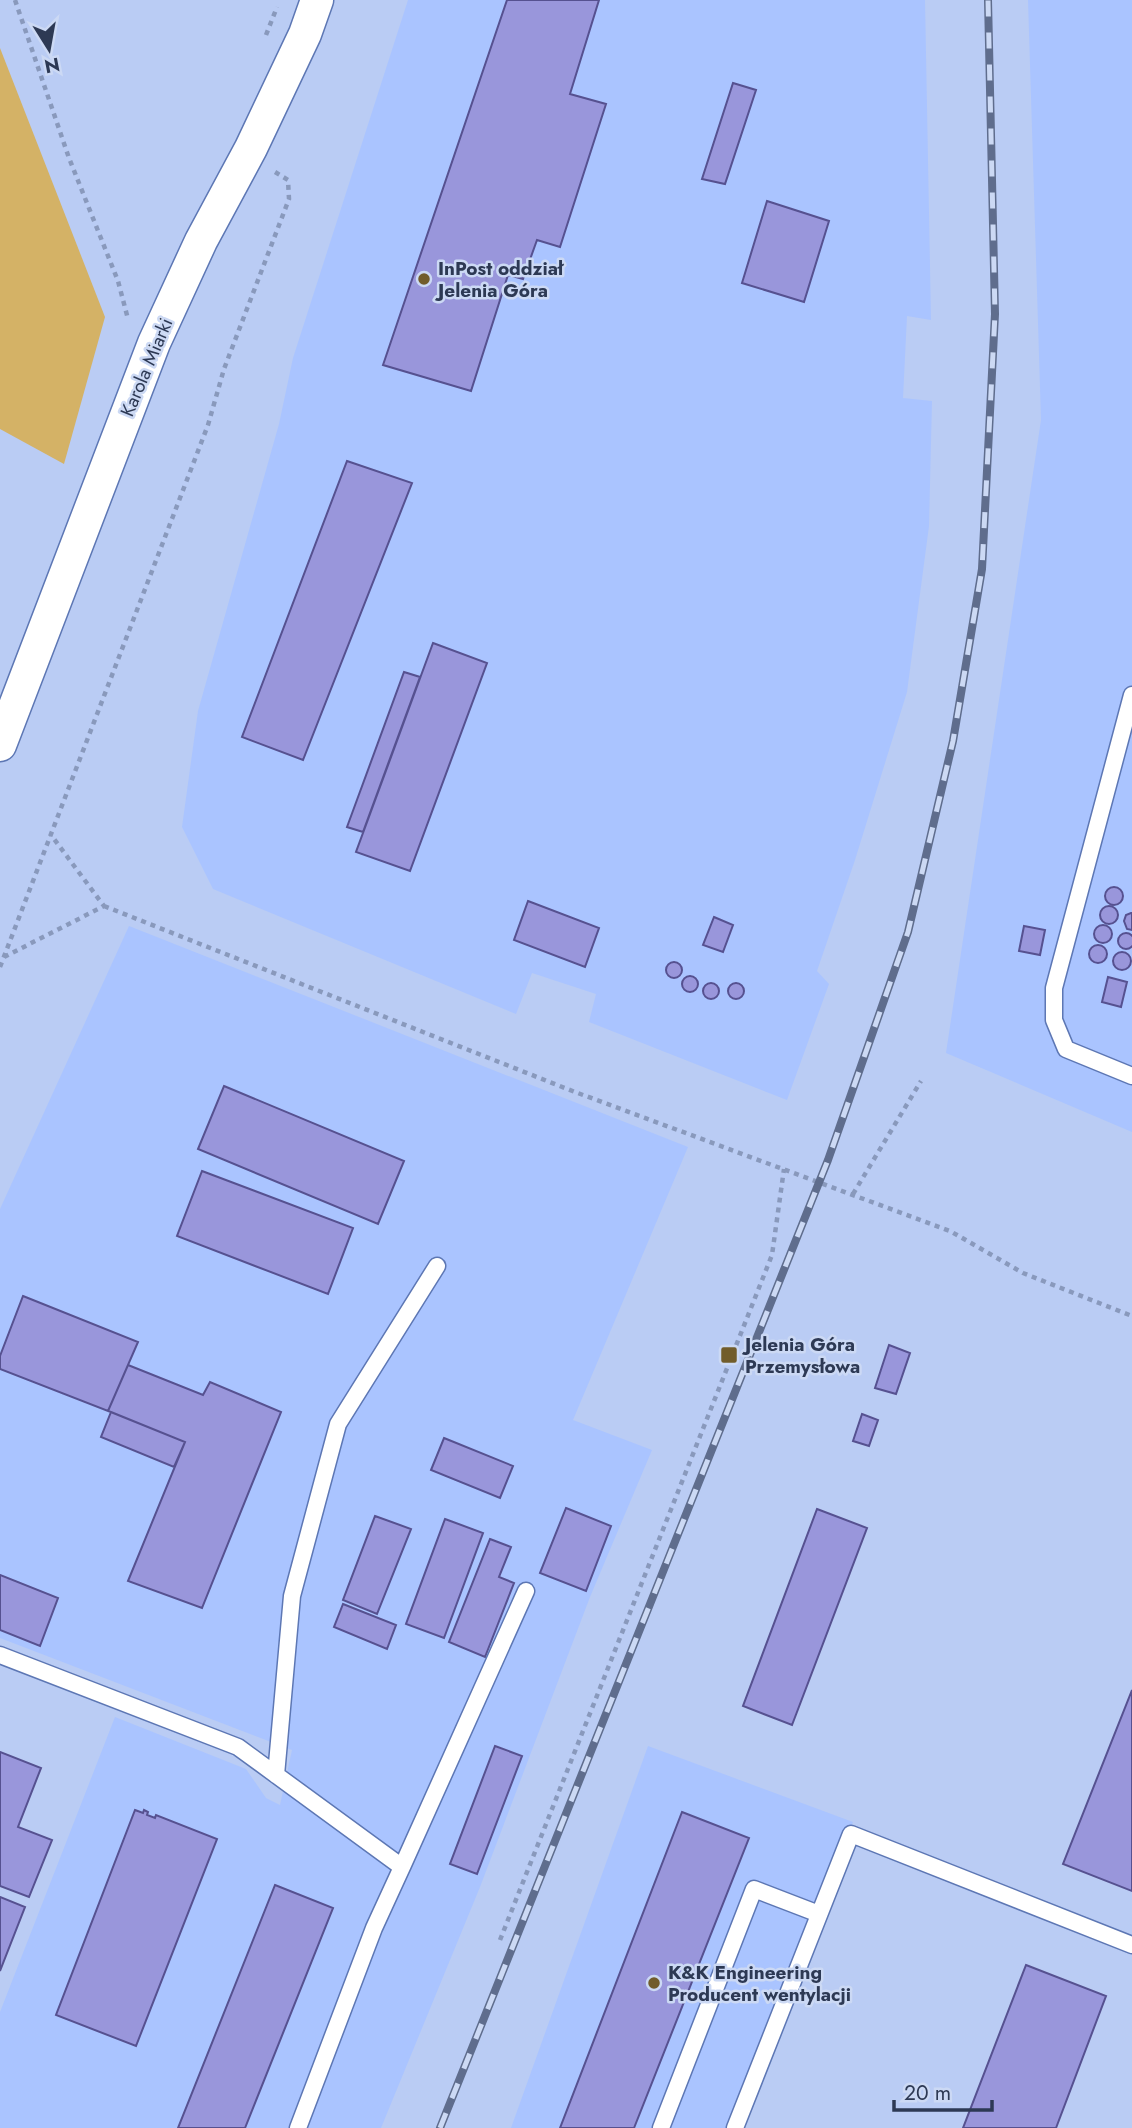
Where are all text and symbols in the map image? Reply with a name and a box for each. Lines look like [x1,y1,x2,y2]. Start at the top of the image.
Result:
north arrow [14,14,84,84]
text: N [42,51,62,80]
place label: InPost oddział Jelenia Góra [434,255,565,304]
marker: InPost oddział Jelenia Góra [416,271,432,287]
street label: Karola Miarki [114,314,179,421]
place label: Jelenia Góra Przemysłowa [741,1331,860,1380]
marker: Jelenia Góra Przemysłowa [719,1345,739,1365]
place label: K&K Engineering Producent wentylacji [668,1959,851,2008]
marker: K&K Engineering Producent wentylacji [646,1975,662,1991]
scale bar [894,2068,992,2112]
text: 20 m [904,2078,951,2108]

